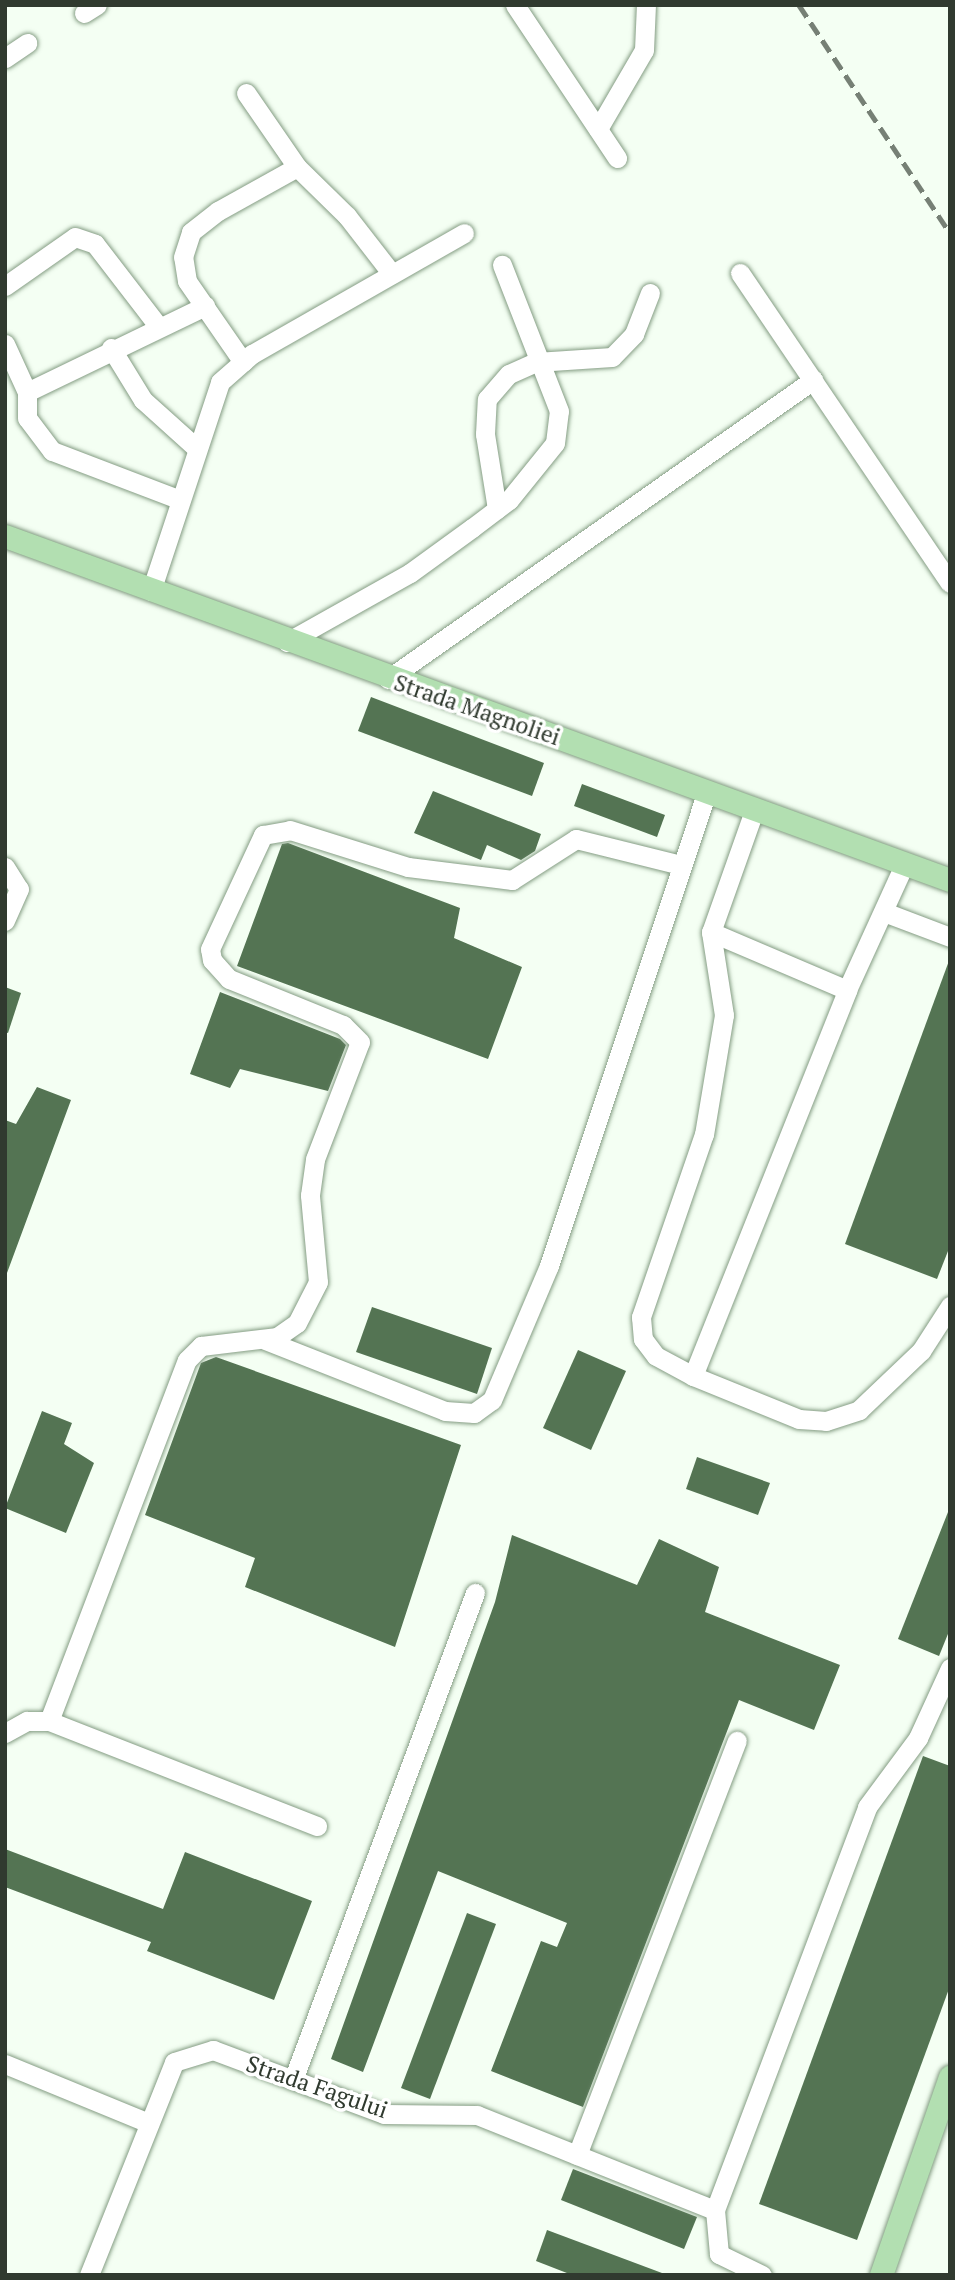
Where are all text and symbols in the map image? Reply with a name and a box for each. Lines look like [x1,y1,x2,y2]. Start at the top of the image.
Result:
street label: Strada Magnoliei [390,669,564,751]
street label: Strada Fagului [243,2050,391,2124]

